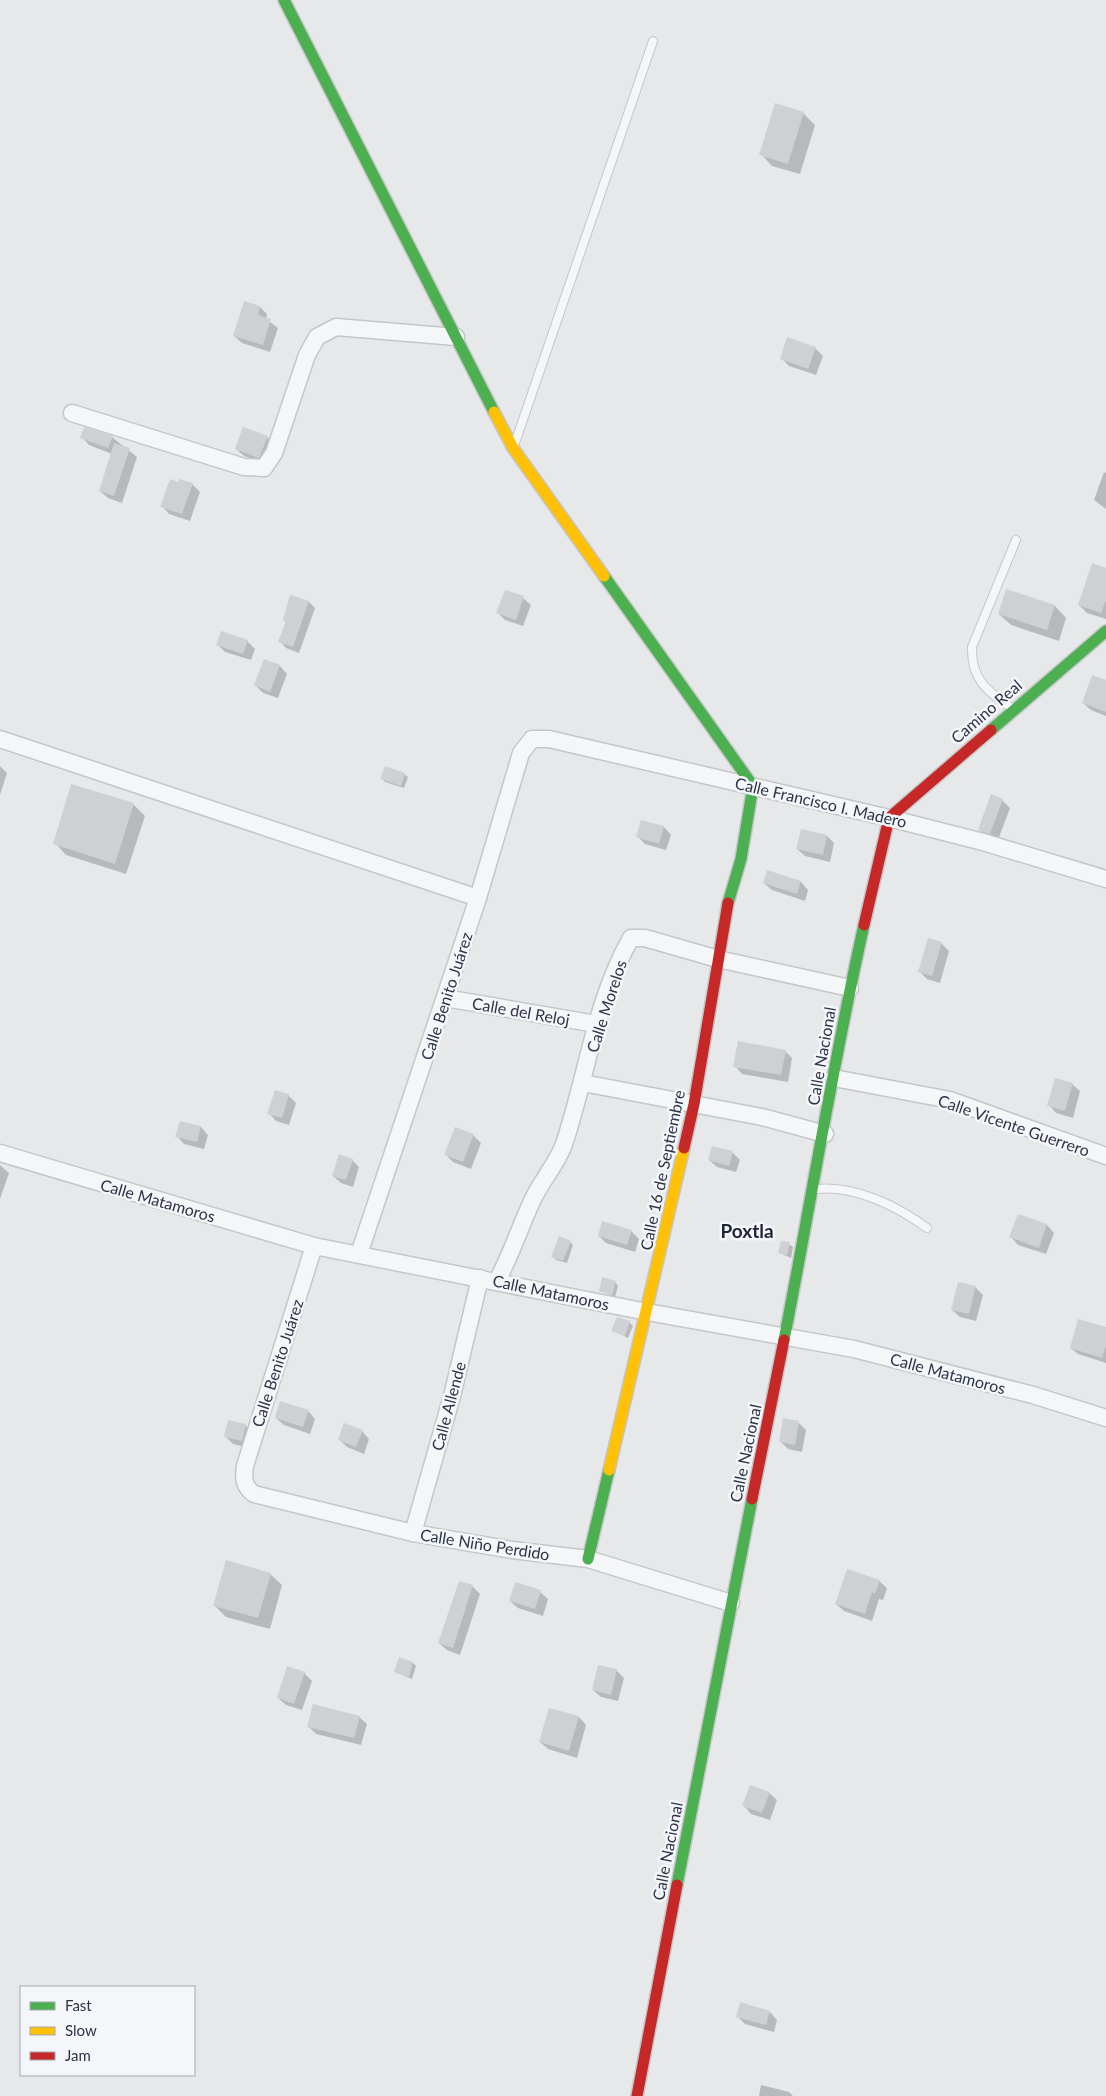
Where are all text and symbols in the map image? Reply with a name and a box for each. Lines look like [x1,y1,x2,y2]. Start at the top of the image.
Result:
street label: Camino Real [947,675,1025,747]
street label: Calle Francisco I. Madero [733,773,909,831]
street label: Calle Benito Juárez [416,930,476,1062]
street label: Calle Morelos [582,957,630,1055]
street label: Calle del Reloj [471,993,571,1029]
street label: Calle Nacional [803,1005,839,1107]
street label: Calle 16 de Septiembre [636,1088,688,1252]
street label: Calle Vicente Guerrero [936,1090,1092,1160]
street label: Calle Matamoros [98,1175,218,1225]
district label: Poxtla [720,1219,774,1242]
street label: Calle Matamoros [491,1270,611,1314]
street label: Calle Benito Juárez [247,1297,307,1429]
street label: Calle Matamoros [888,1348,1008,1398]
street label: Calle Allende [427,1359,469,1453]
street label: Calle Nacional [725,1402,765,1504]
street label: Calle Niño Perdido [419,1524,551,1564]
street label: Calle Nacional [648,1800,686,1902]
legend [20,1986,195,2076]
text: Fast [65,1996,92,2014]
text: Slow [65,2021,97,2039]
text: Jam [65,2046,91,2064]

